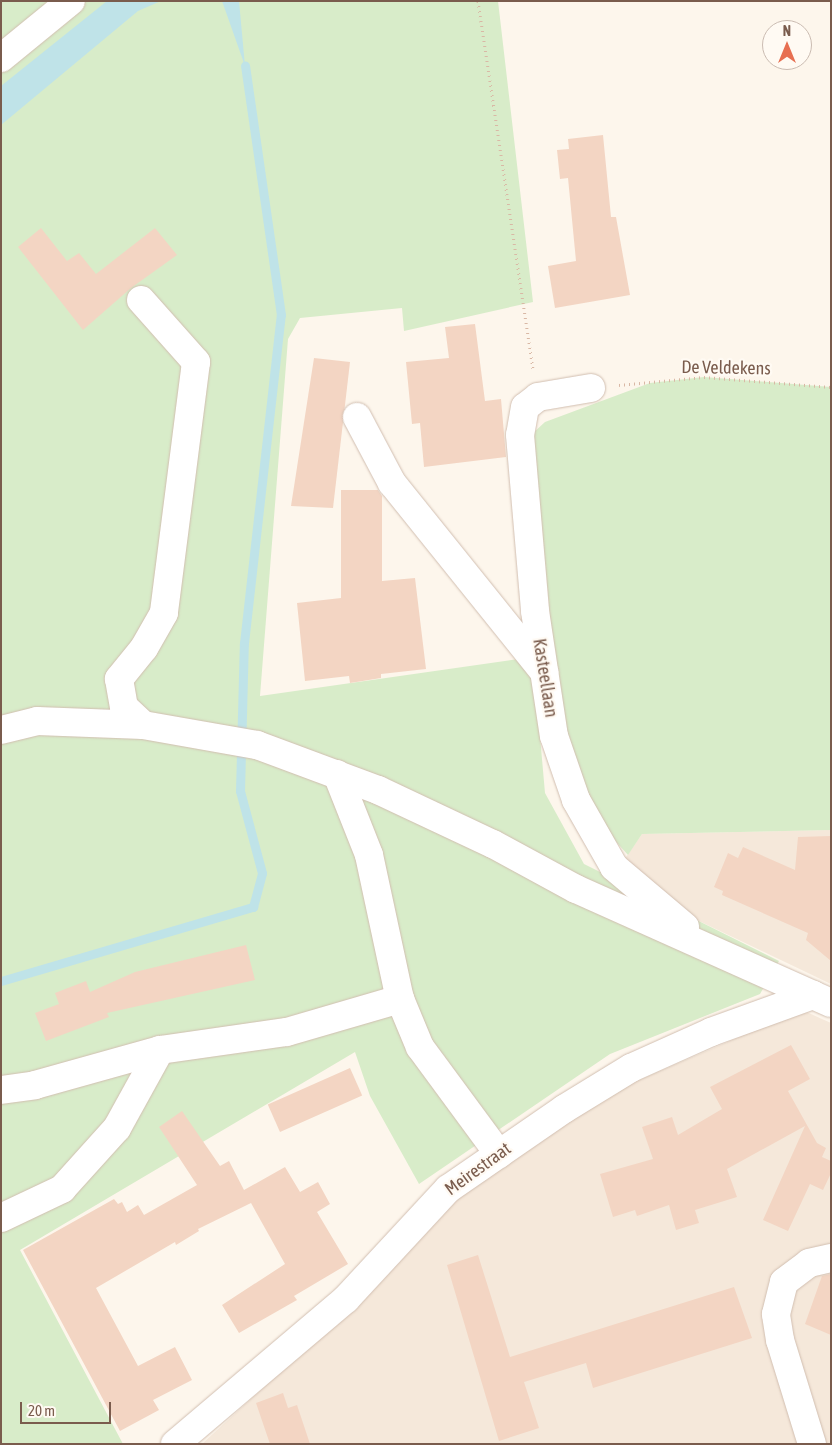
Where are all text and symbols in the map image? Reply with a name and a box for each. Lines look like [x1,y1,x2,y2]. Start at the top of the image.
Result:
north arrow [762,20,812,70]
text: N [783,23,791,39]
street label: De Veldekens [681,356,771,380]
street label: Kasteellaan [528,637,562,719]
street label: Meirestraat [441,1138,515,1200]
scale bar [22,1392,114,1424]
text: 20 m [28,1402,55,1419]

